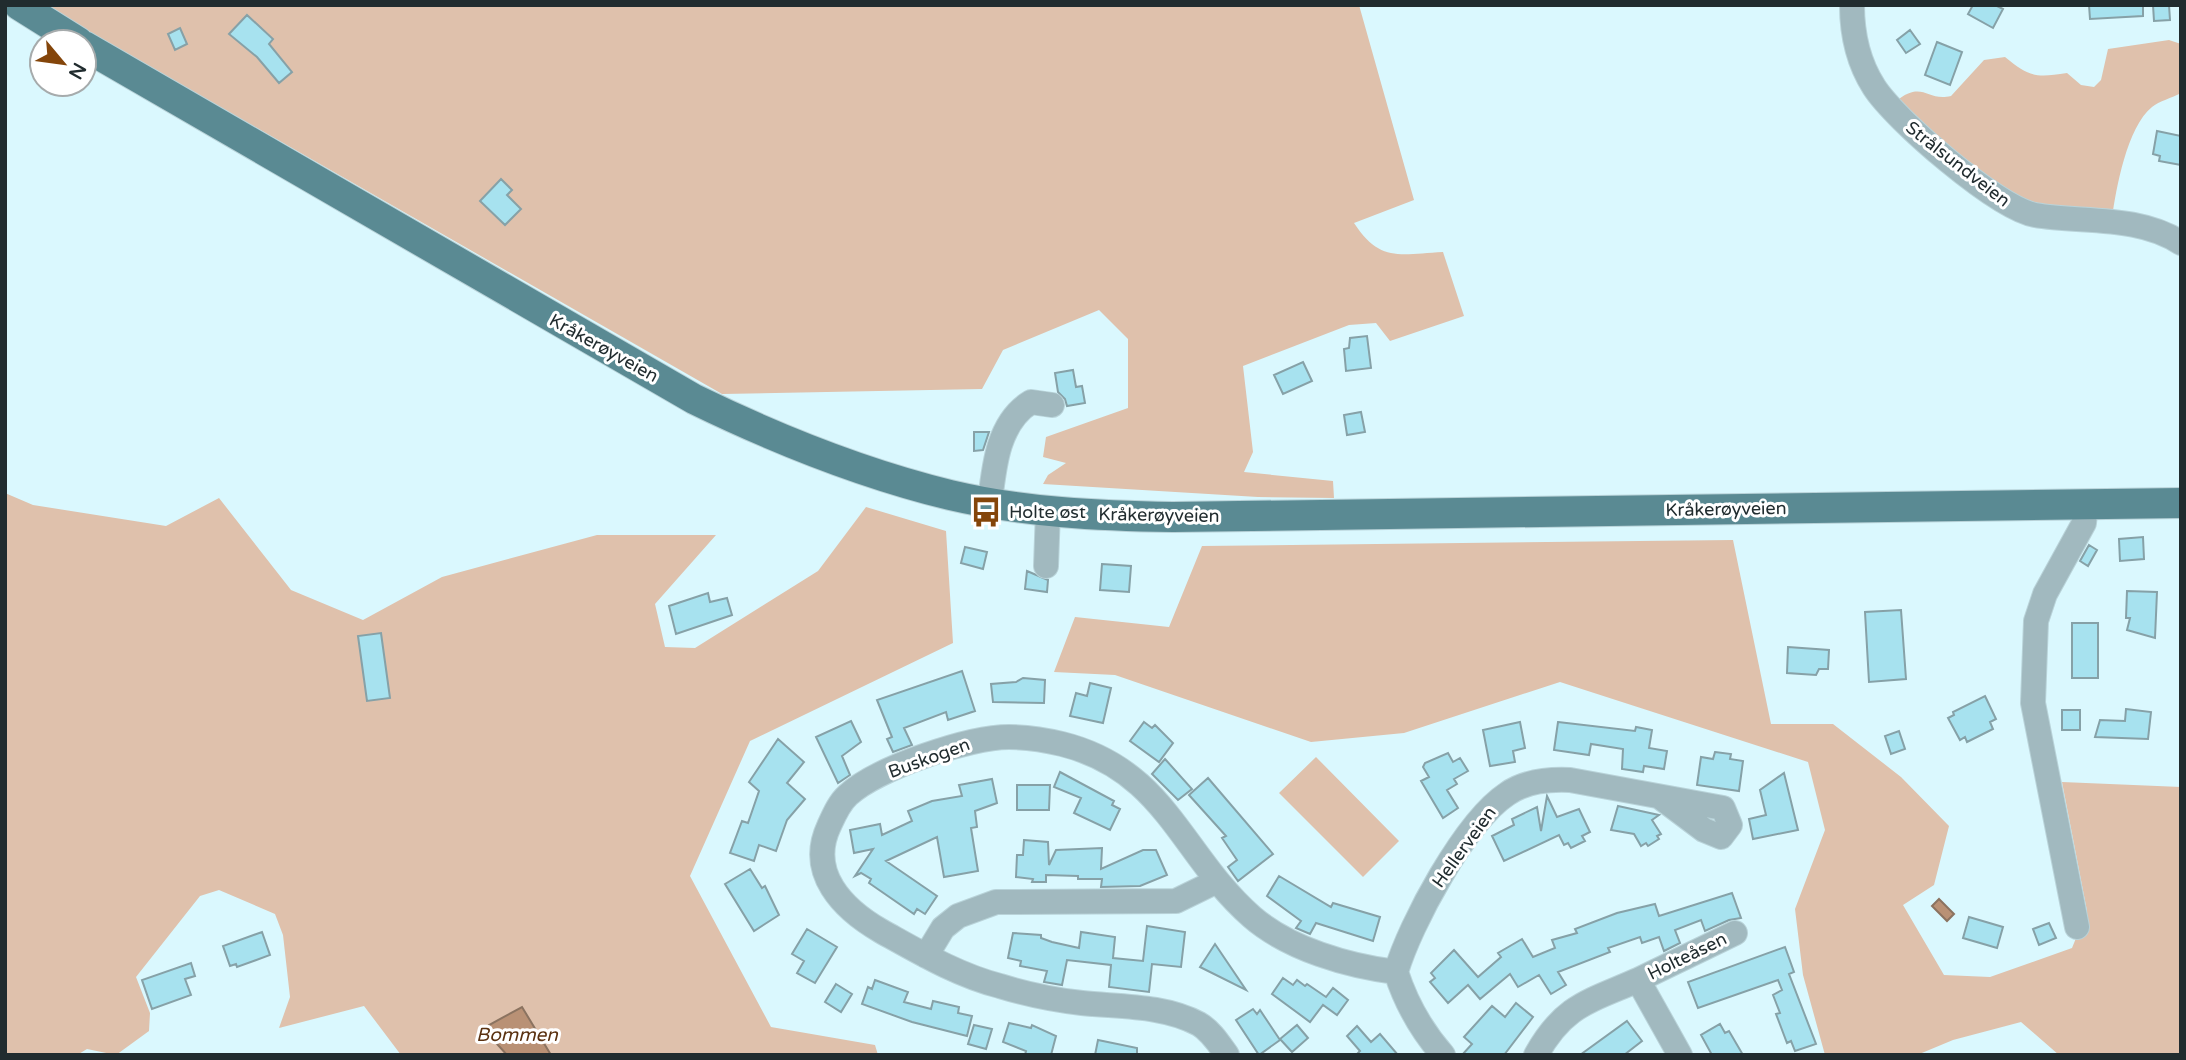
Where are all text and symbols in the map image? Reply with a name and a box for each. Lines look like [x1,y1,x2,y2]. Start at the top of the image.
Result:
north arrow [28,28,98,98]
text: N [64,59,90,83]
street label: Strålsundveien [1901,116,2015,212]
street label: Kråkerøyveien [546,309,662,387]
bus stop icon: Holte øst [969,495,1003,529]
street label: Kråkerøyveien [1665,497,1787,521]
place label: Holte øst [1009,501,1086,523]
street label: Kråkerøyveien [1098,503,1220,527]
street label: Buskogen [885,733,973,783]
street label: Hellerveien [1427,802,1501,892]
street label: Holteåsen [1644,927,1730,985]
water label: Bommen [476,1024,558,1046]

